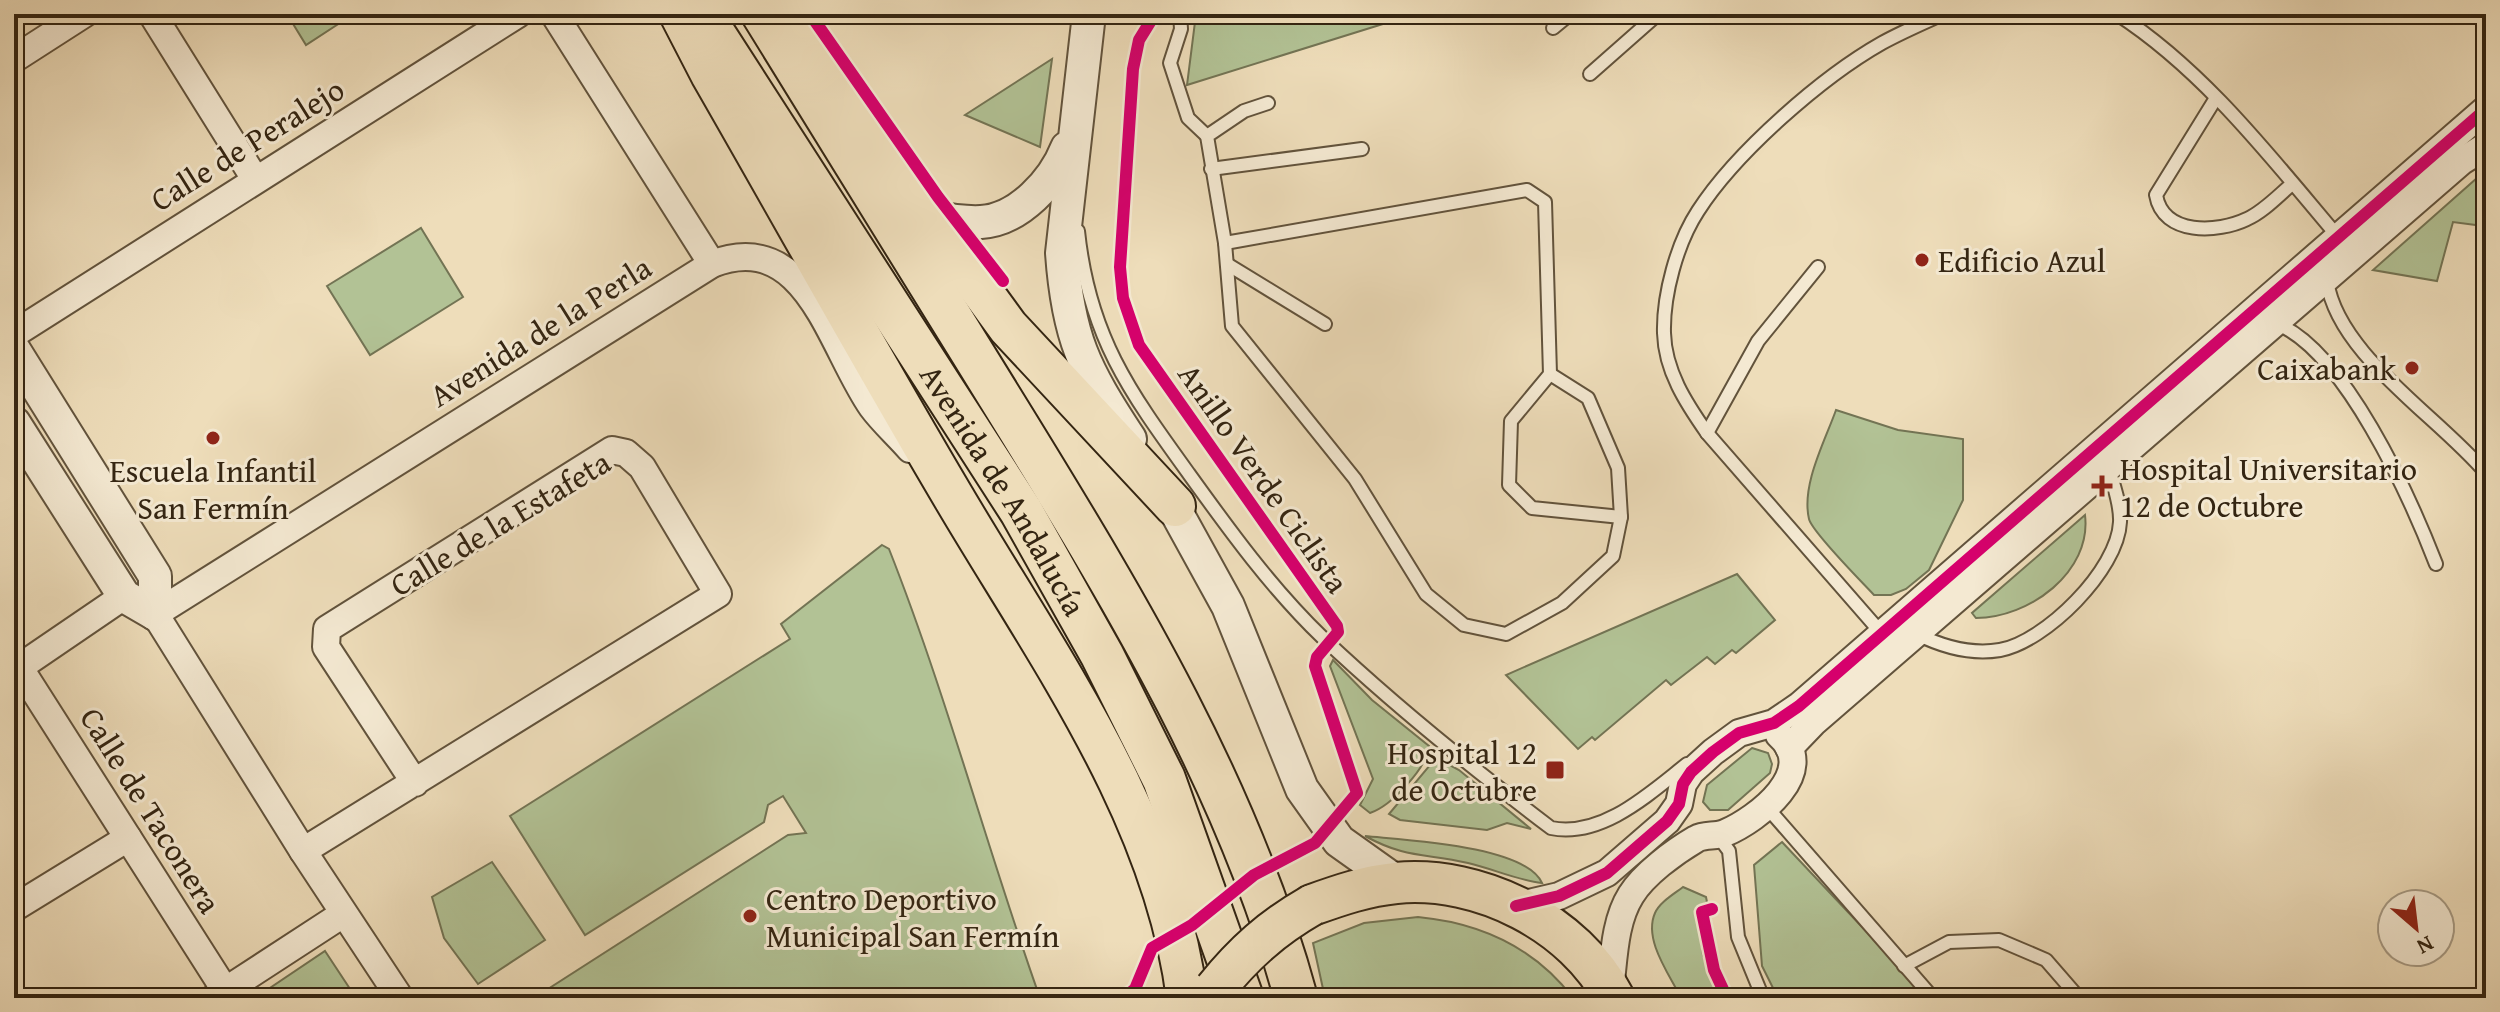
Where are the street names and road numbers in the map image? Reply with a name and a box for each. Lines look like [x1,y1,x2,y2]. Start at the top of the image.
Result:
street label: Calle de Peralejo [141,66,353,222]
street label: Avenida de la Perla [420,244,660,418]
street label: Anillo Verde Ciclista [1167,354,1361,602]
street label: Avenida de Andalucía [909,355,1099,624]
street label: Calle de la Estafeta [381,439,619,607]
street label: Calle de Taconera [69,698,233,922]

